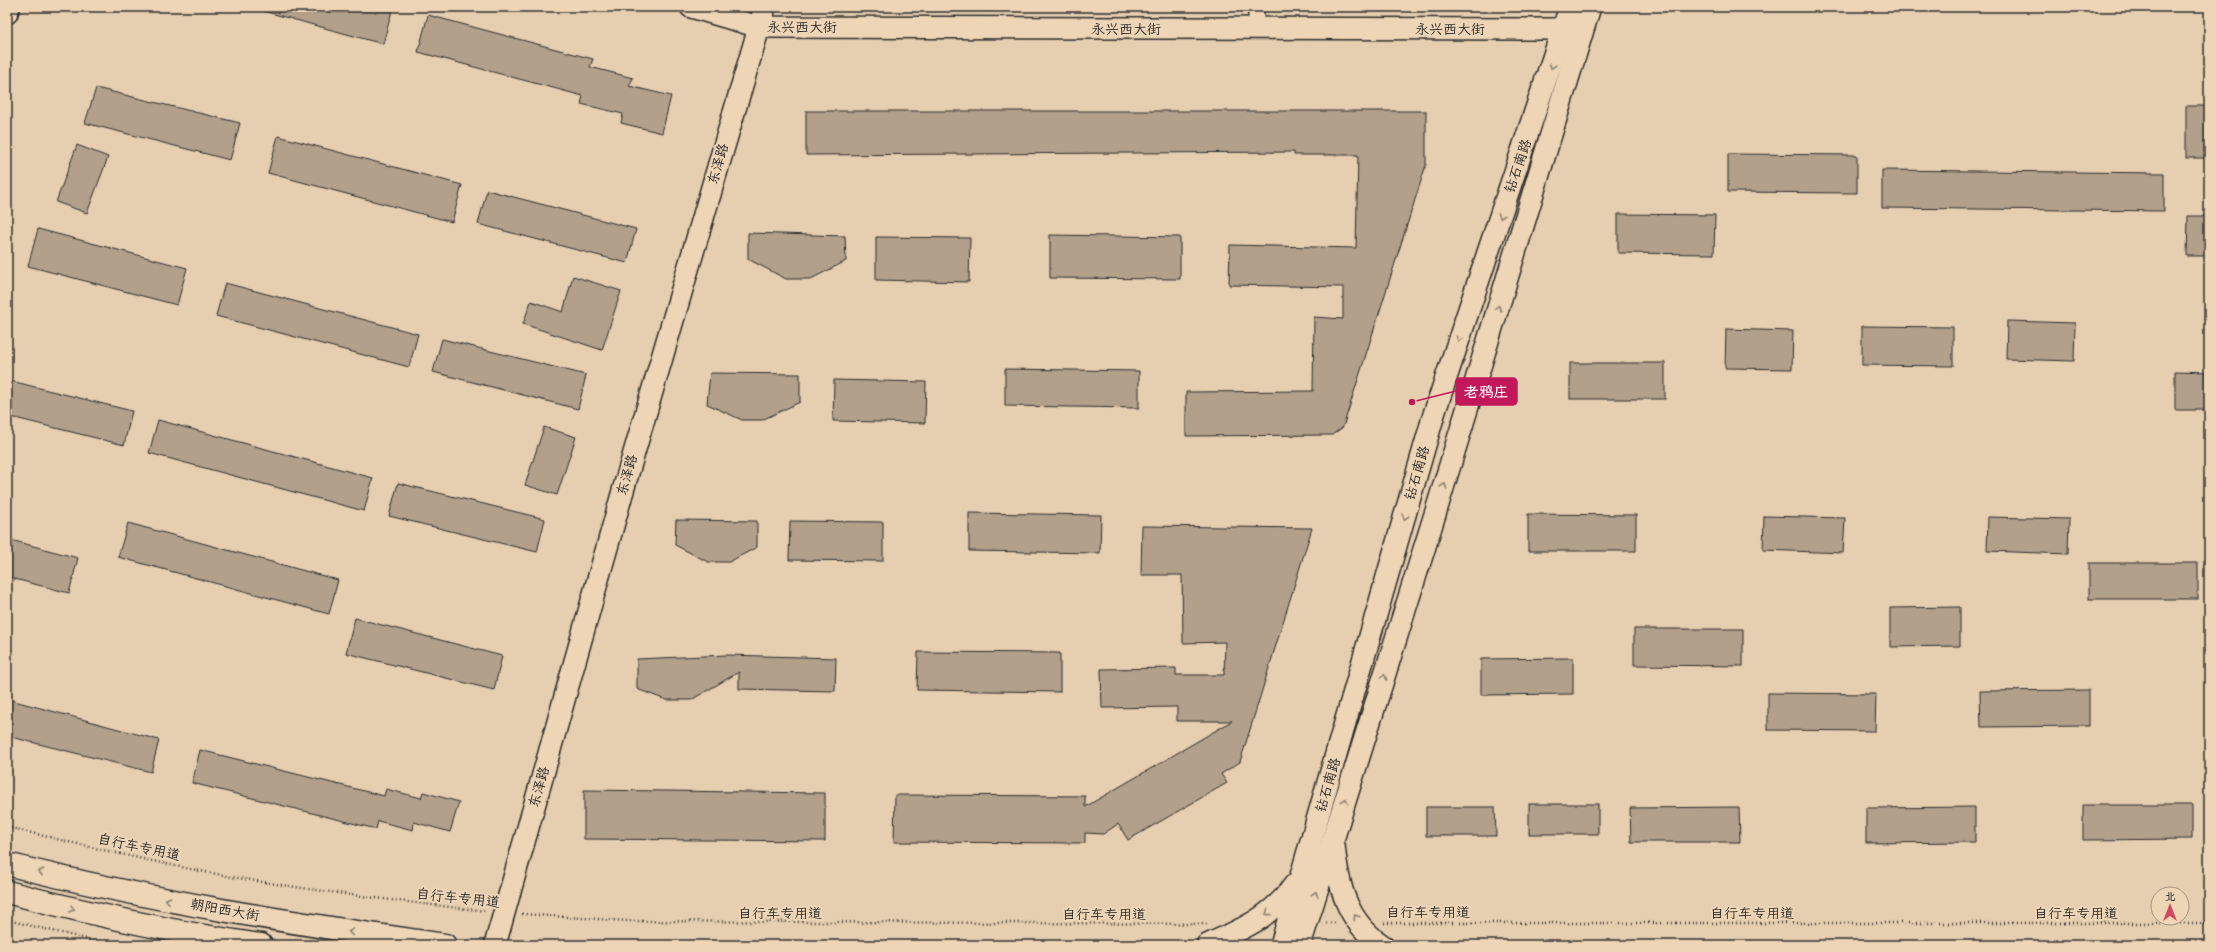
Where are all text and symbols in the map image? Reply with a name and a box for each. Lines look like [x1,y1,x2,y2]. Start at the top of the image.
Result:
street label: 永兴西大街 [767,19,837,36]
street label: 永兴西大街 [1091,21,1161,38]
street label: 永兴西大街 [1415,21,1485,38]
one-way arrow [1548,63,1556,70]
street label: 钻石南路 [1501,137,1535,195]
street label: 东泽路 [704,141,732,187]
one-way arrow [1497,213,1506,220]
one-way arrow [1493,305,1502,312]
one-way arrow [1456,336,1464,343]
callout: 老鸦庄 [1456,378,1517,405]
text: 老鸦庄 [1463,383,1509,402]
street label: 钻石南路 [1401,444,1433,502]
street label: 东泽路 [613,452,641,498]
one-way arrow [1439,483,1448,490]
one-way arrow [1401,514,1409,520]
one-way arrow [1379,674,1388,681]
street label: 钻石南路 [1312,756,1344,814]
street label: 东泽路 [525,764,553,810]
one-way arrow [1340,798,1349,805]
street label: 自行车专用道 [96,830,182,864]
one-way arrow [38,869,44,877]
street label: 自行车专用道 [415,885,501,911]
north arrow [2150,886,2190,926]
text: 北 [2165,890,2176,903]
one-way arrow [1311,891,1319,898]
street label: 朝阳西大街 [189,896,261,924]
one-way arrow [165,897,171,905]
one-way arrow [68,904,75,913]
street label: 自行车专用道 [1386,904,1470,921]
street label: 自行车专用道 [738,905,822,922]
street label: 自行车专用道 [1710,905,1794,922]
street label: 自行车专用道 [2034,905,2118,922]
street label: 自行车专用道 [1062,906,1146,923]
one-way arrow [1265,908,1272,916]
one-way arrow [1353,915,1360,922]
one-way arrow [348,928,354,937]

